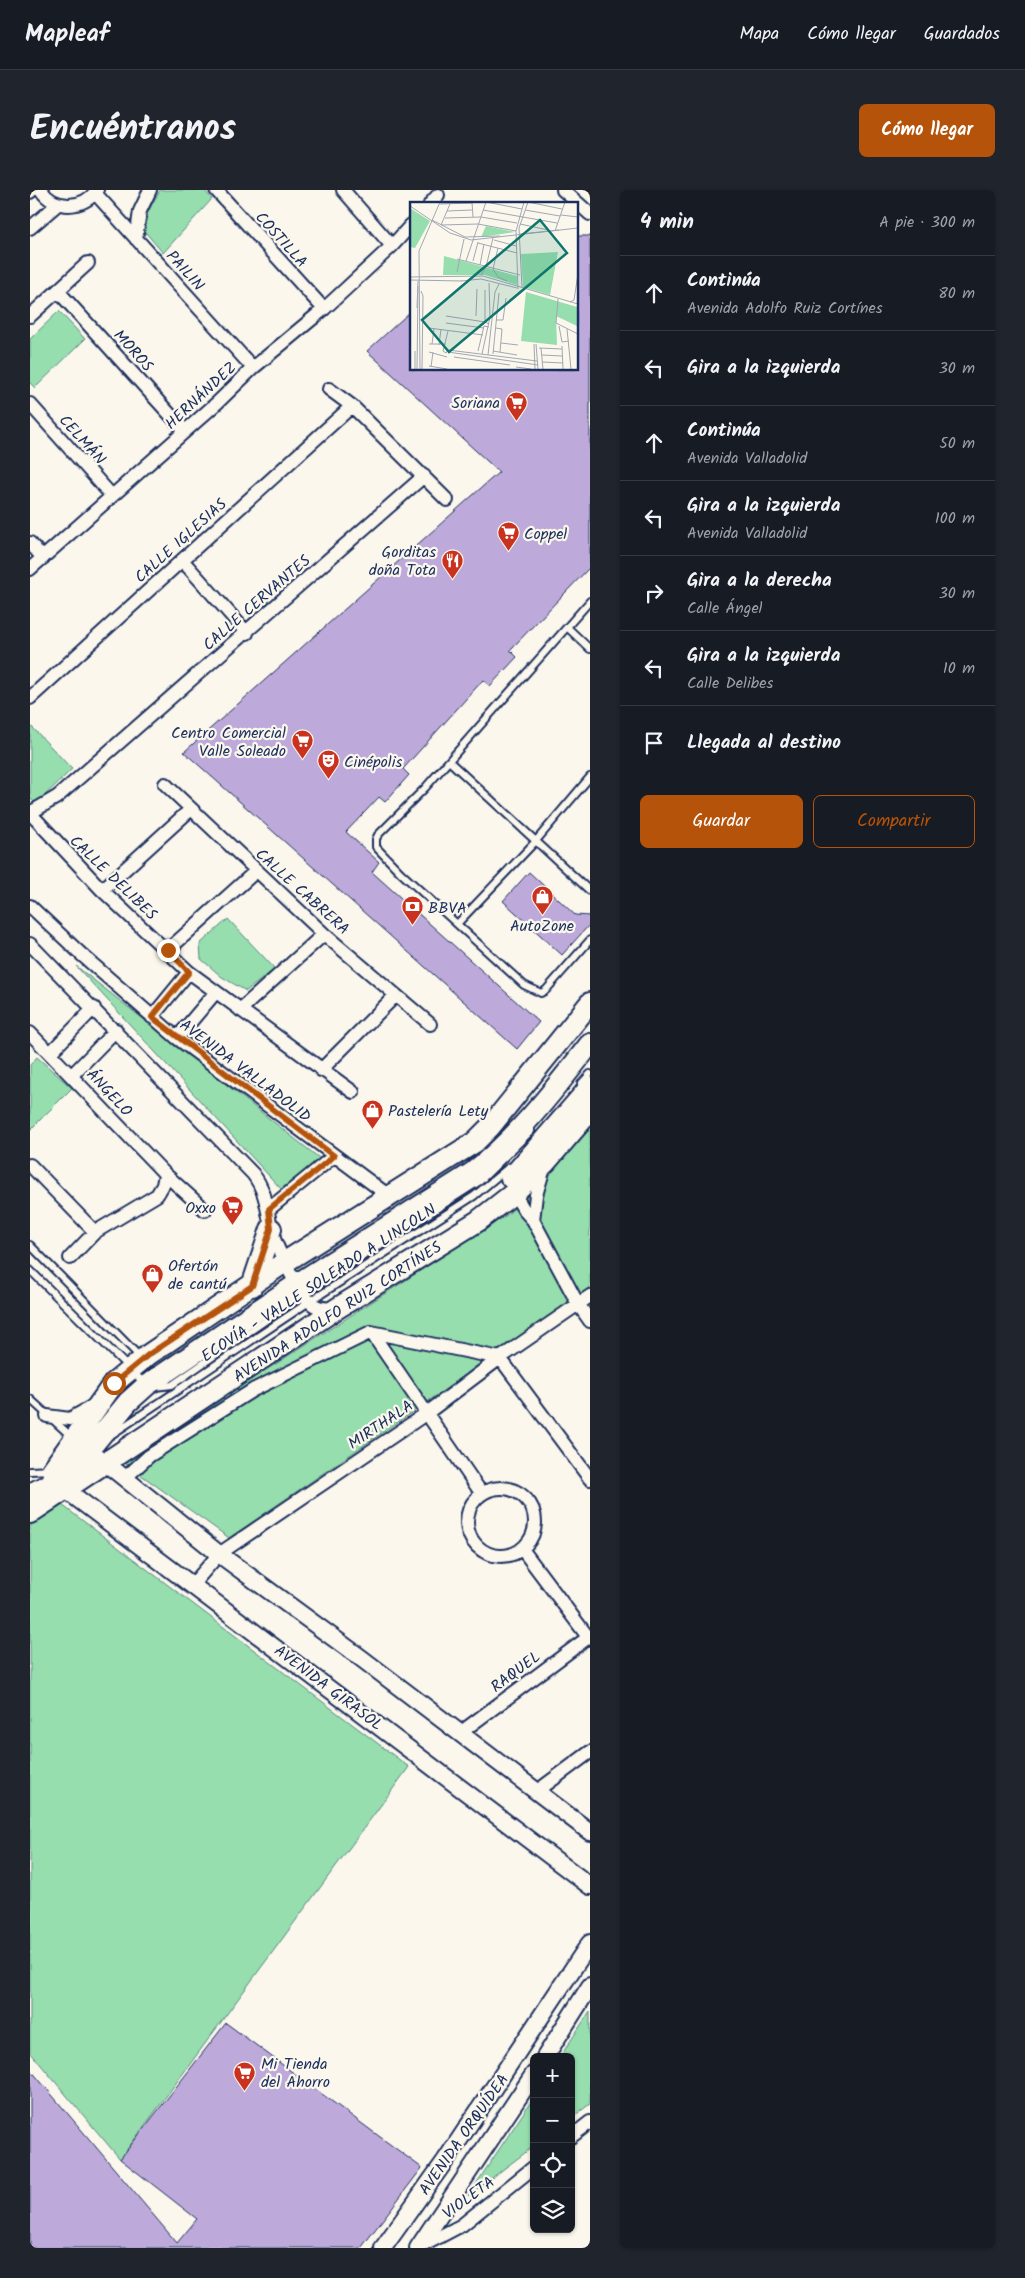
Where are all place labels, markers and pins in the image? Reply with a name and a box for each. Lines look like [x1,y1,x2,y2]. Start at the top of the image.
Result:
supermarket icon: Soriana [504,390,528,421]
place label: Soriana [452,391,500,416]
supermarket icon: Coppel [496,521,520,552]
place label: Coppel [524,522,567,547]
place label: Gorditas doña Tota [369,540,436,583]
restaurant icon: Gorditas doña Tota [440,548,464,579]
place label: Centro Comercial Valle Soleado [171,721,286,764]
supermarket icon: Centro Comercial Valle Soleado [290,729,314,760]
theatre icon: Cinépolis [316,749,340,780]
place label: Cinépolis [344,750,403,775]
shop icon: AutoZone [530,884,554,915]
bank icon: BBVA [400,895,424,926]
place label: BBVA [428,896,467,921]
place label: AutoZone [510,914,574,939]
shop icon: Pastelería Lety [360,1098,384,1129]
place label: Pastelería Lety [388,1099,489,1124]
supermarket icon: Oxxo [220,1195,244,1226]
place label: Oxxo [185,1196,216,1221]
place label: Ofertón de cantú [168,1254,227,1297]
shop icon: Ofertón de cantú [140,1262,164,1293]
place label: Mi Tienda del Ahorro [261,2052,330,2095]
supermarket icon: Mi Tienda del Ahorro [233,2060,257,2091]

